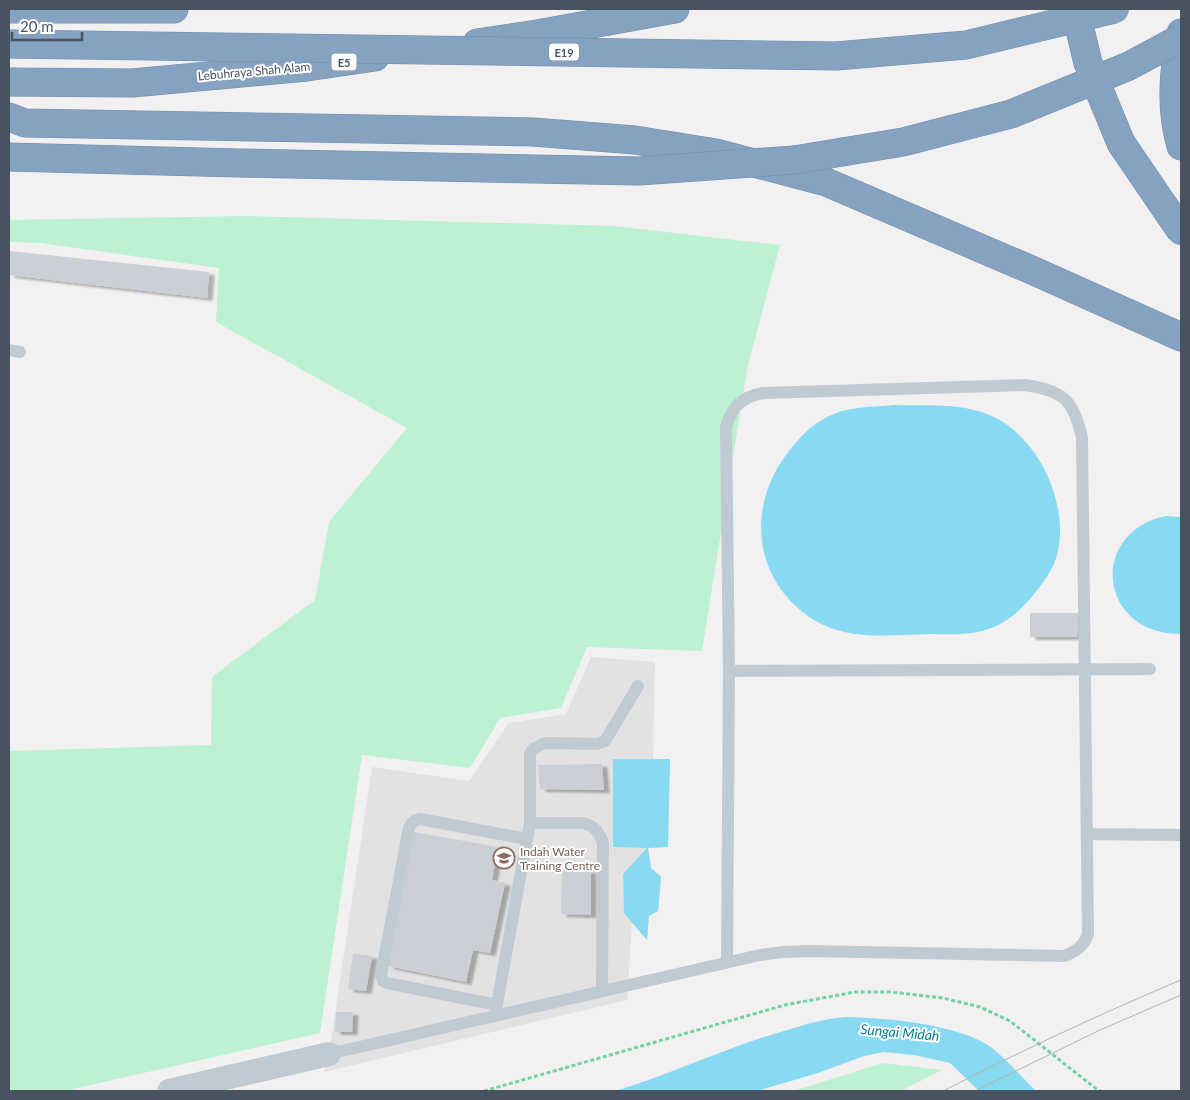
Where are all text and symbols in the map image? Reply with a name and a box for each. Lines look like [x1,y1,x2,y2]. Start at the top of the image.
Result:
scale bar [12,10,82,42]
text: 20 m [20,17,54,35]
road number: E19 [549,44,579,61]
road number: E5 [332,54,356,70]
street label: Lebuhraya Shah Alam [197,59,311,83]
place label: Indah Water Training Centre [520,844,600,873]
school or university icon: Indah Water Training Centre [492,846,516,870]
water label: Sungai Midah [860,1020,940,1044]

